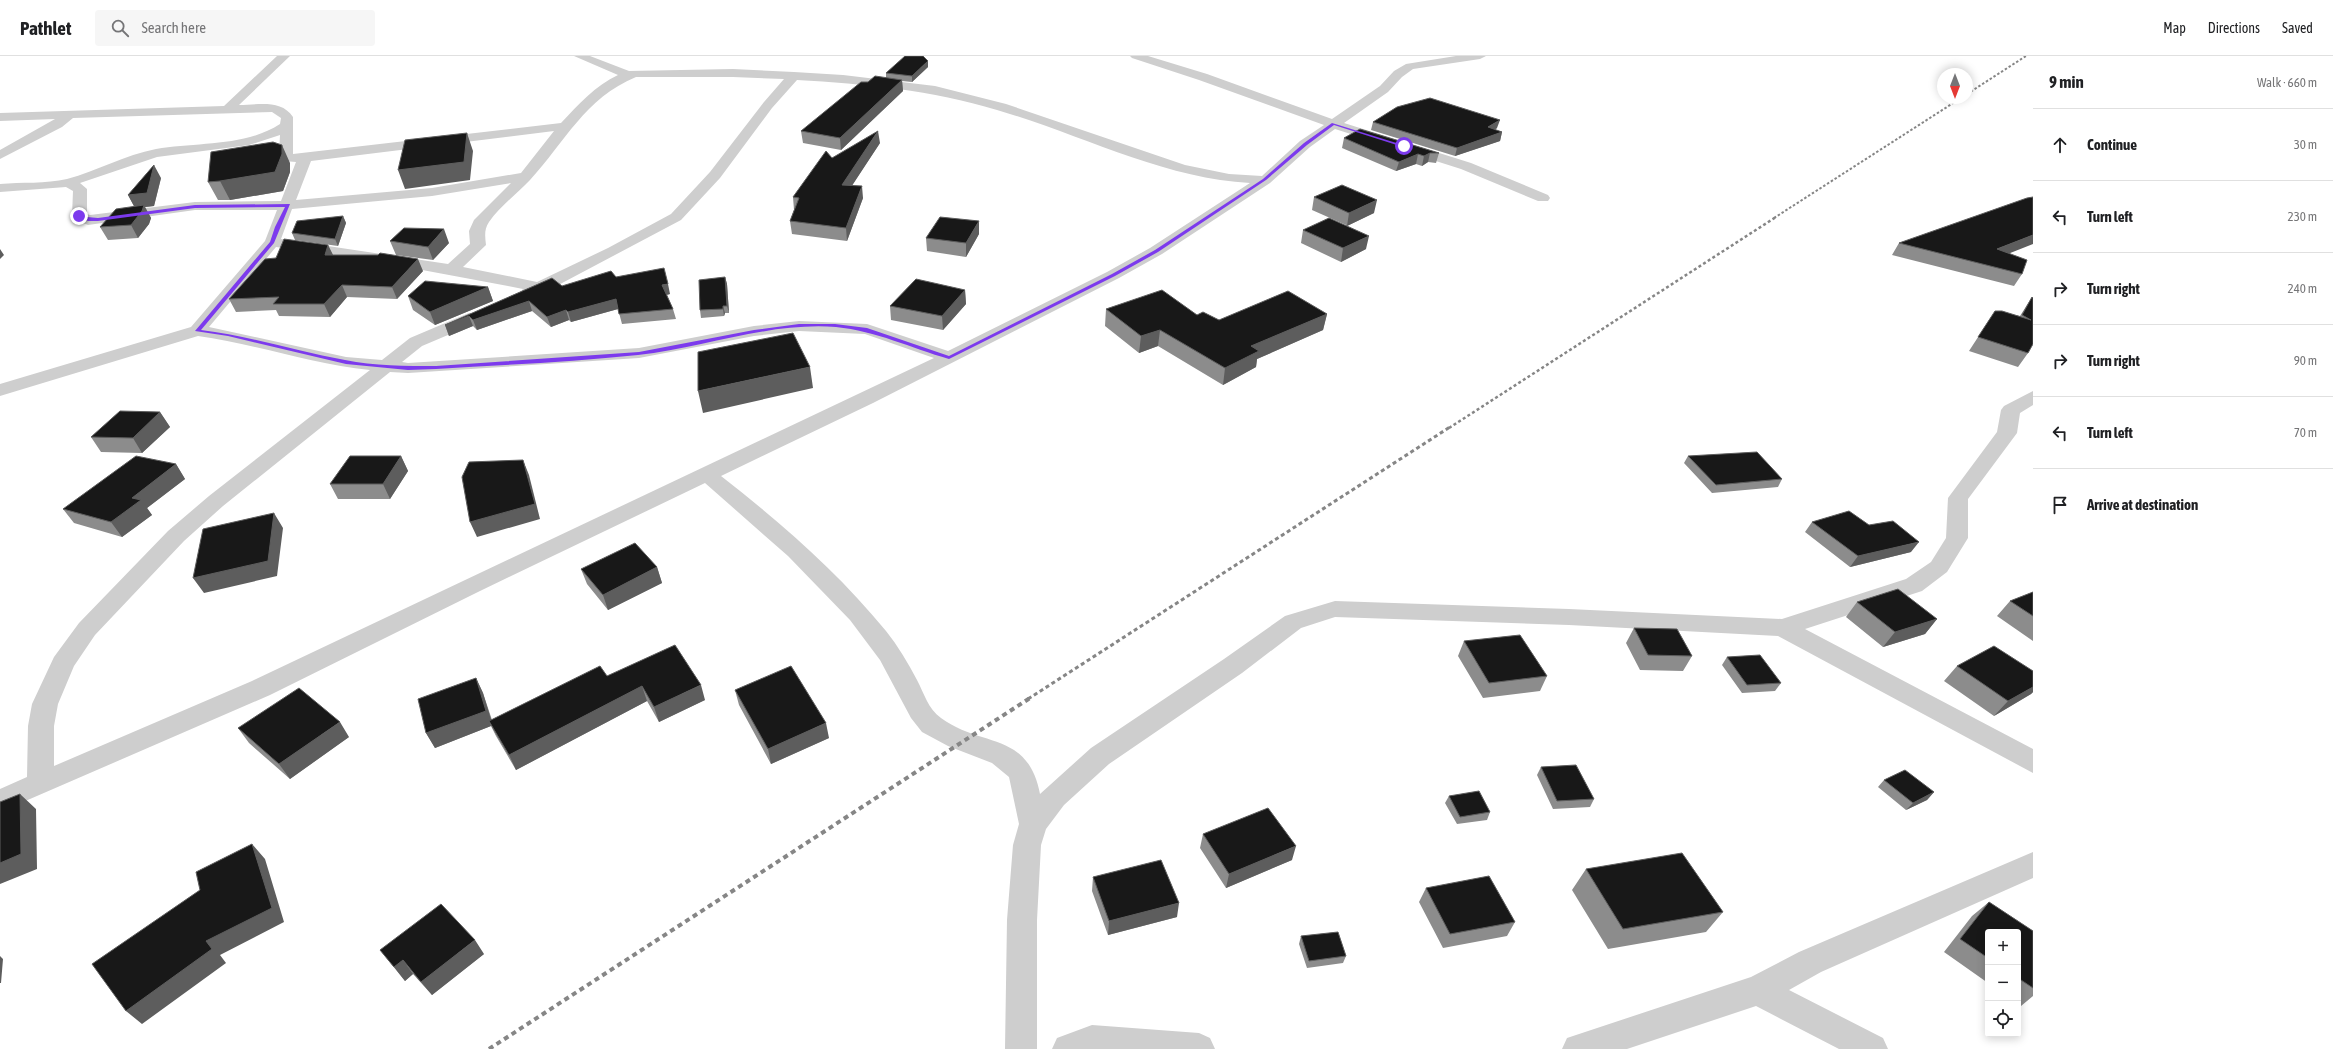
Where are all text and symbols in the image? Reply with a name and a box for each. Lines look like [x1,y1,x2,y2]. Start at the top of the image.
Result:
search box [95,10,375,46]
text: Pathlet [20,17,71,39]
icon: search [109,17,131,39]
text: Search here [141,19,206,36]
text: Map [2163,20,2186,36]
text: Directions [2208,20,2260,36]
text: Saved [2282,20,2313,36]
north arrow [1937,68,1973,104]
text: 9 min [2049,72,2084,92]
text: Walk · 660 m [2257,75,2317,90]
icon: ahead [2049,134,2071,156]
text: Continue [2087,136,2137,153]
route start [1395,137,1413,155]
text: 30 m [2294,137,2317,152]
icon: left [2049,206,2071,228]
route end [70,207,88,225]
text: Turn left [2087,208,2133,225]
text: 230 m [2288,209,2317,224]
icon: right [2049,278,2071,300]
text: Turn right [2087,280,2140,297]
text: 240 m [2288,281,2317,296]
icon: right [2049,350,2071,372]
text: Turn right [2087,352,2140,369]
text: 90 m [2294,353,2317,368]
icon: left [2049,422,2071,444]
text: Turn left [2087,424,2133,441]
text: 70 m [2294,425,2317,440]
icon: arrive [2049,494,2071,516]
text: Arrive at destination [2087,496,2198,513]
map controls [1985,929,2021,1037]
button: + [1985,929,2021,965]
button: − [1985,965,2021,1001]
button: locate [1985,1001,2021,1037]

